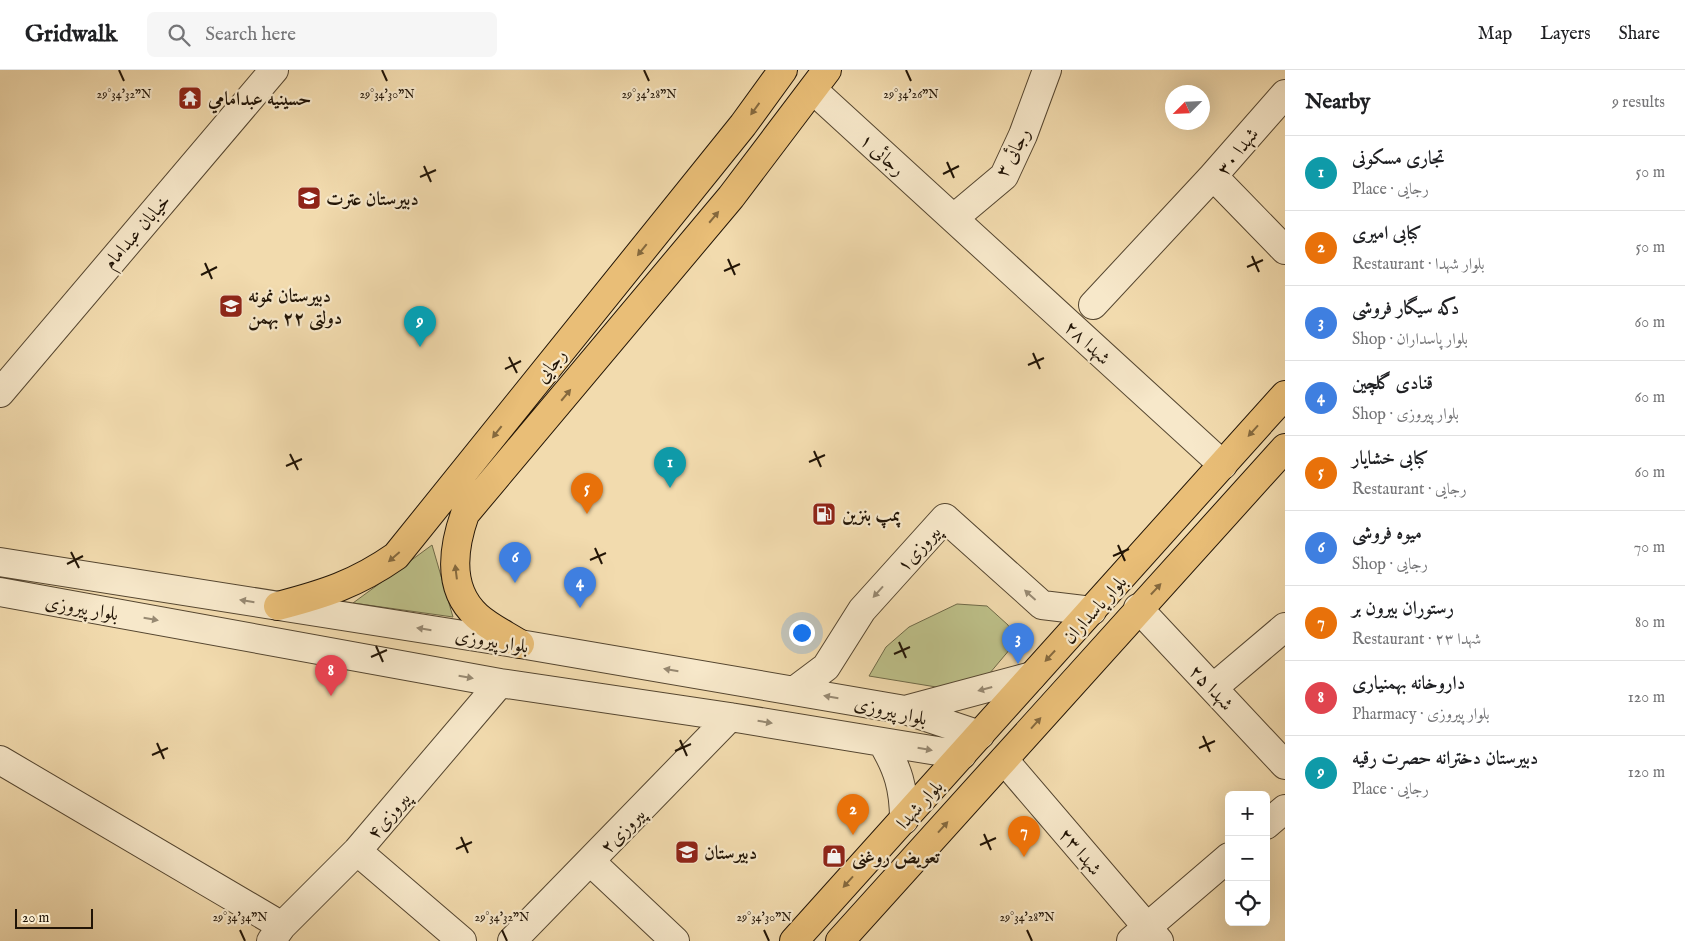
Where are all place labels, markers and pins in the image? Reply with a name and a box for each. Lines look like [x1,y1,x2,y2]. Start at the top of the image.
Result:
temple icon: حسينيه عبدامامي [177,85,203,111]
place label: حسينيه عبدامامي [207,88,311,114]
school or university icon: دبیرستان عترت [296,185,322,211]
place label: دبیرستان عترت [326,188,419,212]
place label: دبیرستان نمونه دولتی ۲۲ بهمن [248,285,342,331]
school or university icon: دبیرستان نمونه دولتی ۲۲ بهمن [218,293,244,319]
pin: 9 [404,306,436,347]
pin: 1 [654,447,686,488]
pin: 5 [571,473,603,514]
fuel station icon: پمپ بنزین [811,501,837,527]
place label: پمپ بنزین [842,504,901,529]
pin: 6 [499,542,531,583]
pin: 4 [564,567,596,608]
pin: 3 [1002,623,1034,664]
pin: 8 [315,655,347,696]
pin: 2 [837,794,869,835]
pin: 7 [1008,816,1040,857]
school or university icon: دبیرستان [674,839,700,865]
place label: دبیرستان [704,842,757,866]
shop icon: تعویض روغنی [821,843,847,869]
place label: تعویض روغنی [852,846,940,870]

